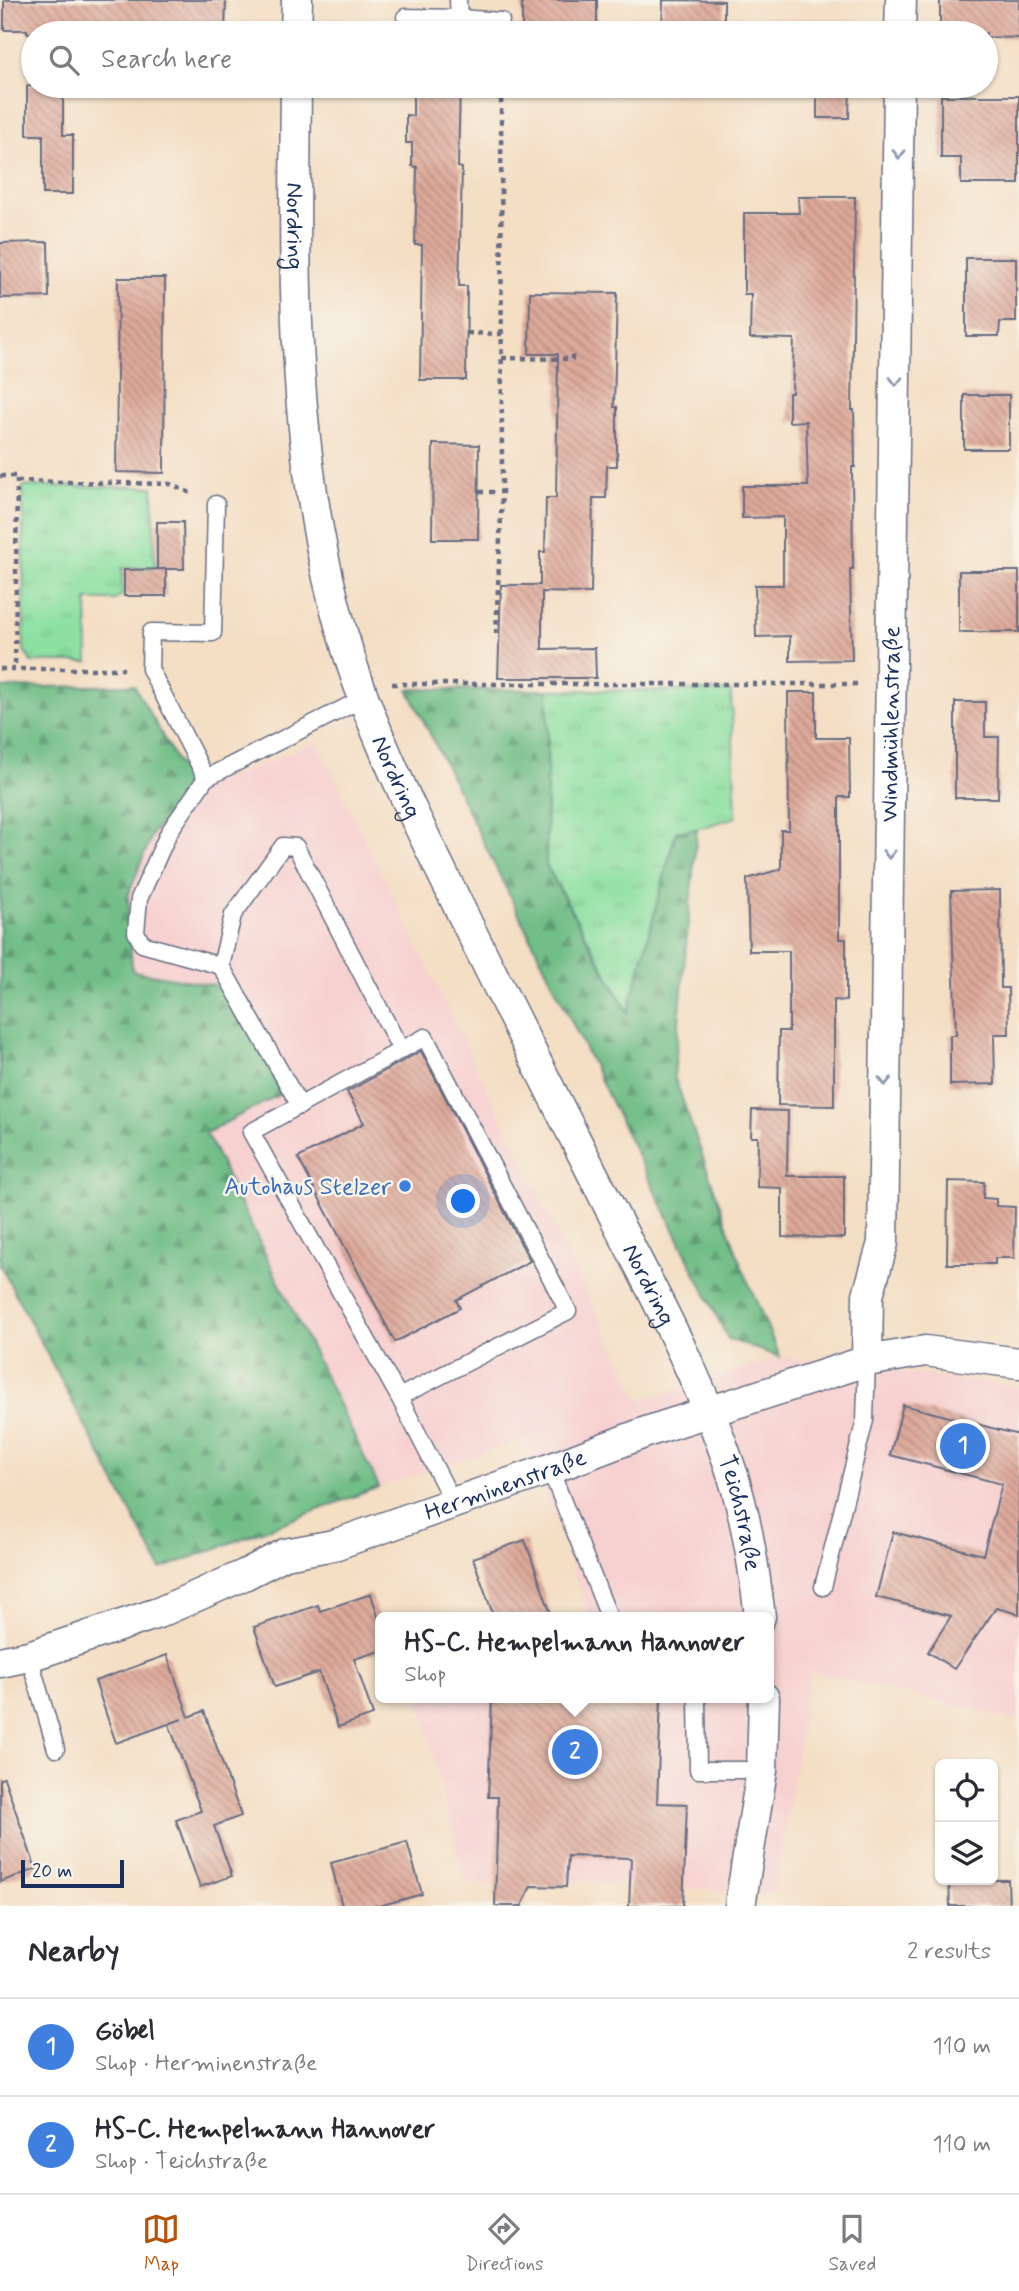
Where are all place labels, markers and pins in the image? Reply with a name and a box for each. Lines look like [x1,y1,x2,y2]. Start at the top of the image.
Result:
place label: Autohaus Stelzer [224,1172,391,1203]
marker: Autohaus Stelzer [397,1178,413,1194]
pin: 1 [940,1420,986,1472]
pin: 2 [552,1726,598,1778]

